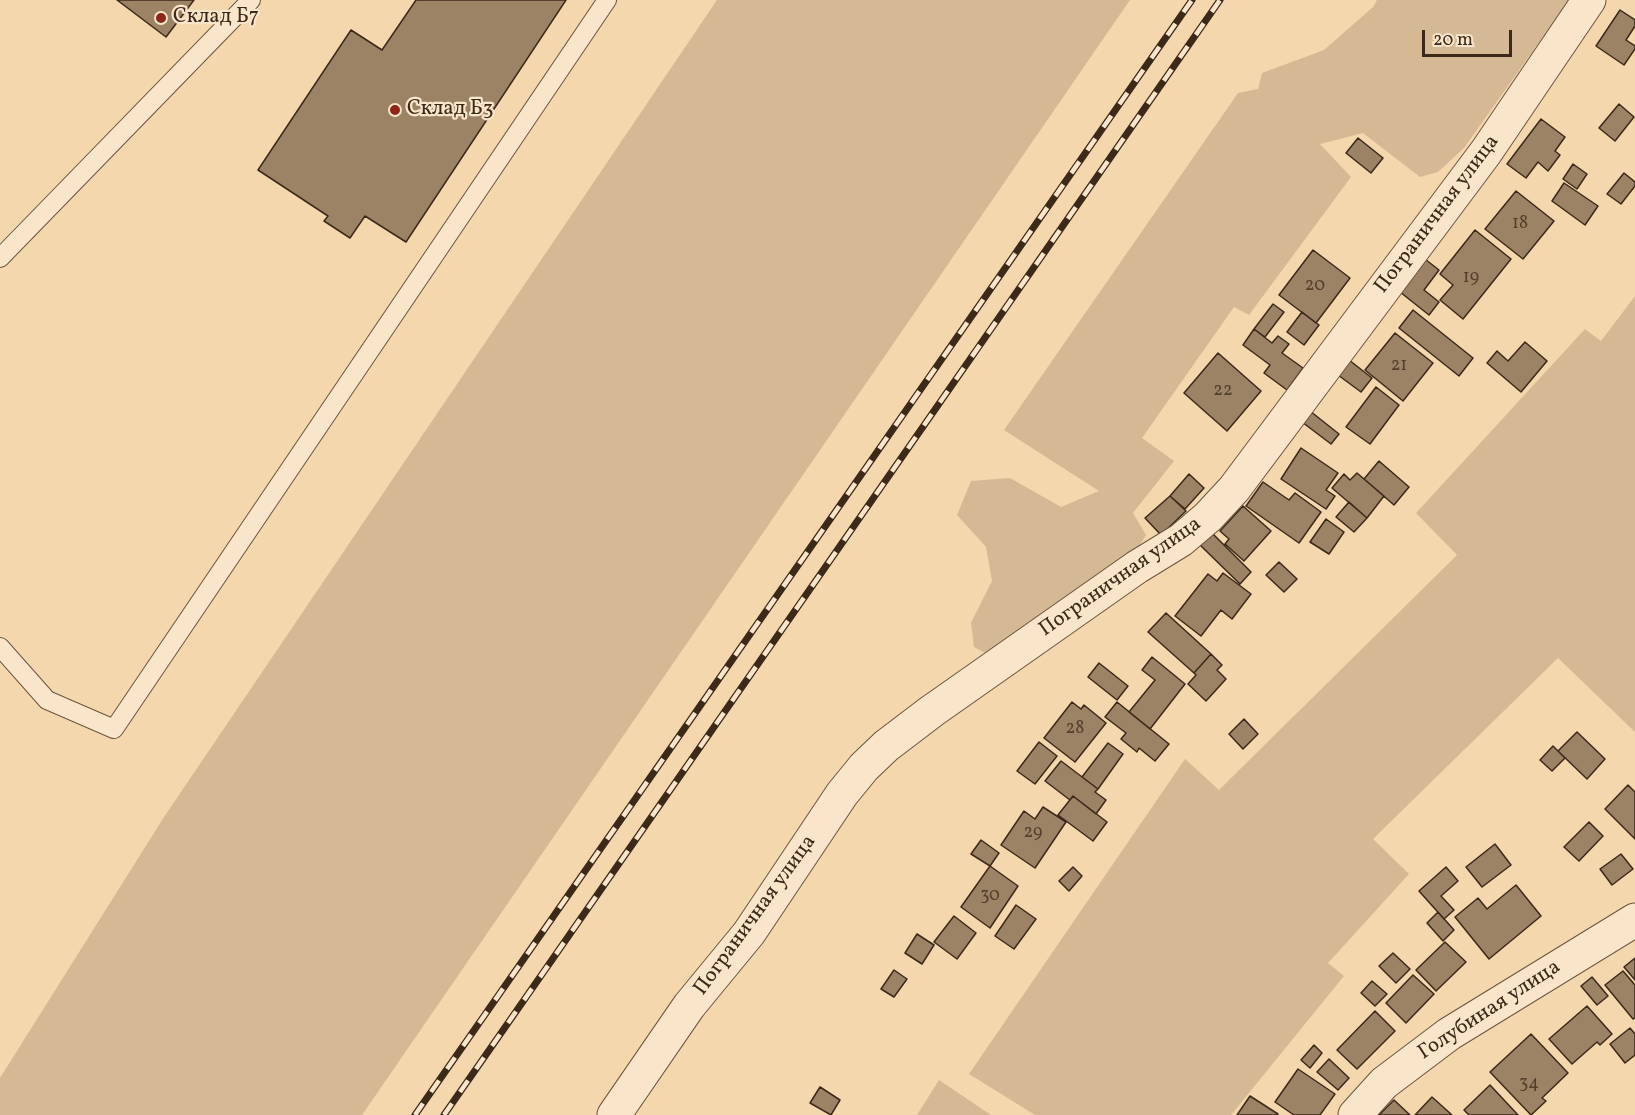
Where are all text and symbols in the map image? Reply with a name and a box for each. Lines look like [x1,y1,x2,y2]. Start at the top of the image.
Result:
place label: Склад Б7 [173,5,259,31]
marker: Склад Б7 [154,11,168,25]
scale bar [1425,18,1515,56]
text: 20 m [1433,28,1473,53]
place label: Склад Б3 [407,97,494,123]
marker: Склад Б3 [388,103,402,117]
street label: Пограничная улица [1370,131,1506,299]
house number: 18 [1512,214,1528,236]
house number: 19 [1463,268,1479,290]
house number: 20 [1305,276,1325,298]
house number: 21 [1391,356,1407,378]
house number: 22 [1213,381,1233,403]
street label: Пограничная улица [1035,513,1207,643]
house number: 28 [1066,719,1084,741]
house number: 29 [1024,823,1042,845]
street label: Пограничная улица [689,831,823,1001]
house number: 30 [980,886,1000,908]
street label: Голубиная улица [1414,956,1566,1066]
house number: 34 [1519,1074,1539,1096]

